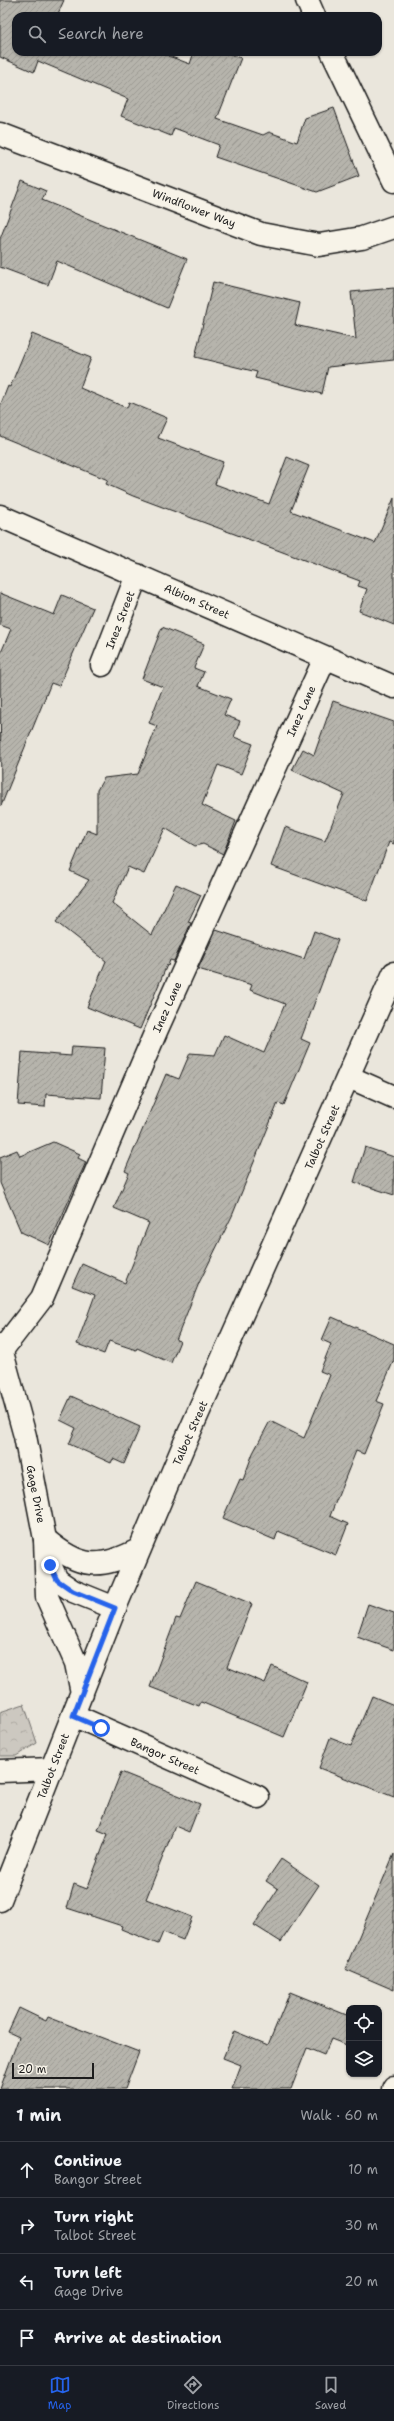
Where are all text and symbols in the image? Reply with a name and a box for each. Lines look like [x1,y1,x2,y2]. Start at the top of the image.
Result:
search box [12,12,382,56]
icon: search [26,23,48,45]
text: Search here [58,24,144,44]
street label: Windflower Way [150,186,238,231]
street label: Albion Street [162,580,232,623]
street label: Inez Street [102,589,139,651]
street label: Inez Lane [284,683,319,739]
street label: Inez Lane [150,979,185,1035]
street label: Talbot Street [301,1102,344,1172]
street label: Talbot Street [169,1398,212,1468]
street label: Gage Drive [23,1464,48,1524]
route end [41,1556,59,1574]
route start [92,1719,110,1737]
street label: Talbot Street [34,1731,73,1801]
street label: Bangor Street [128,1734,202,1779]
map controls [346,2005,382,2077]
button: locate [346,2005,382,2041]
button: layers [346,2041,382,2077]
scale bar [12,2061,94,2080]
text: 20 m [18,2062,46,2077]
text: 1 min [16,2104,61,2126]
text: Walk · 60 m [301,2107,378,2124]
text: Continue [54,2151,122,2171]
icon: ahead [16,2159,38,2181]
text: 10 m [348,2161,378,2178]
text: Bangor Street [54,2171,142,2188]
text: Turn right [54,2207,134,2227]
icon: right [16,2215,38,2237]
text: 30 m [344,2217,378,2234]
text: Talbot Street [54,2227,136,2244]
text: Turn left [54,2263,122,2283]
icon: left [16,2271,38,2293]
text: 20 m [345,2273,378,2290]
text: Gage Drive [54,2283,123,2300]
icon: arrive [16,2327,38,2349]
text: Arrive at destination [54,2328,222,2348]
tab: Map [48,2374,71,2413]
tab: Directions [167,2374,219,2413]
tab: Saved [315,2374,346,2413]

